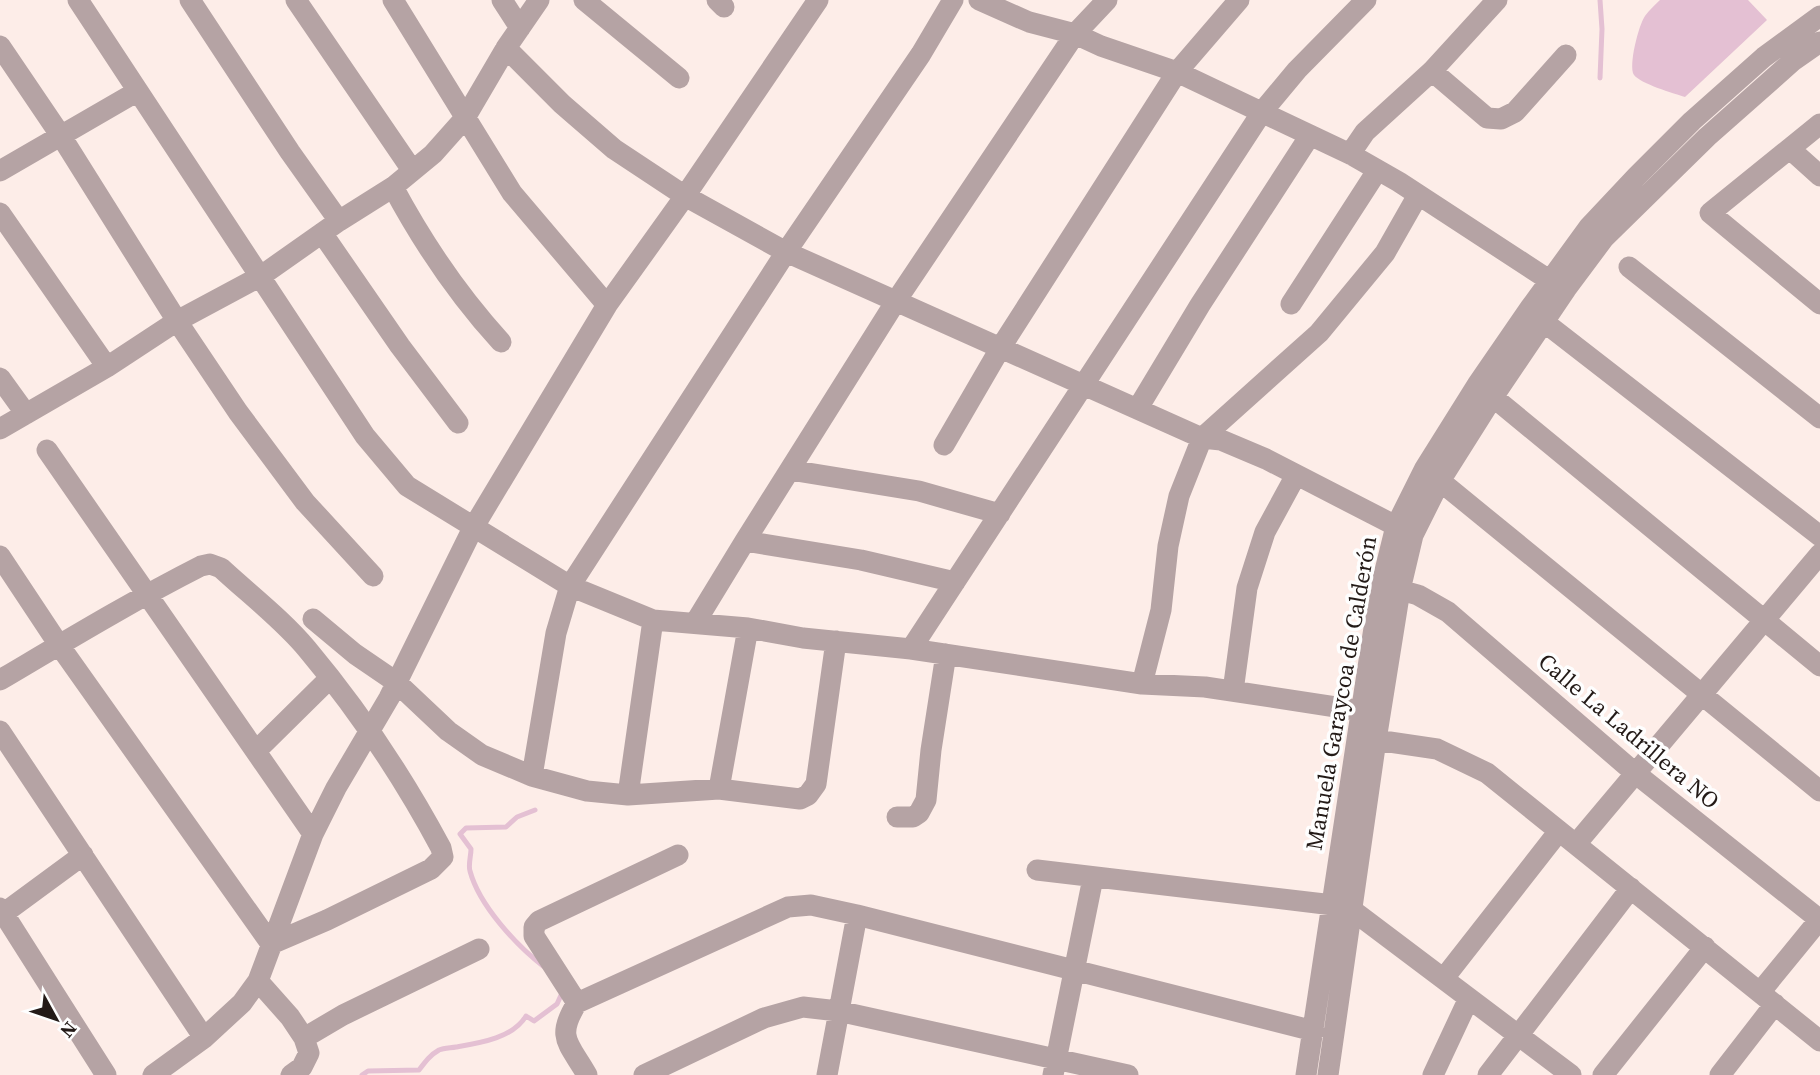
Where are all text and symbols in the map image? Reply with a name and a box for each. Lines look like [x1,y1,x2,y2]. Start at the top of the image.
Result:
street label: Manuela Garaycoa de Calderón [1298,533,1384,853]
street label: Calle La Ladrillera NO [1532,646,1726,816]
north arrow [21,984,91,1054]
text: N [55,1016,83,1044]

